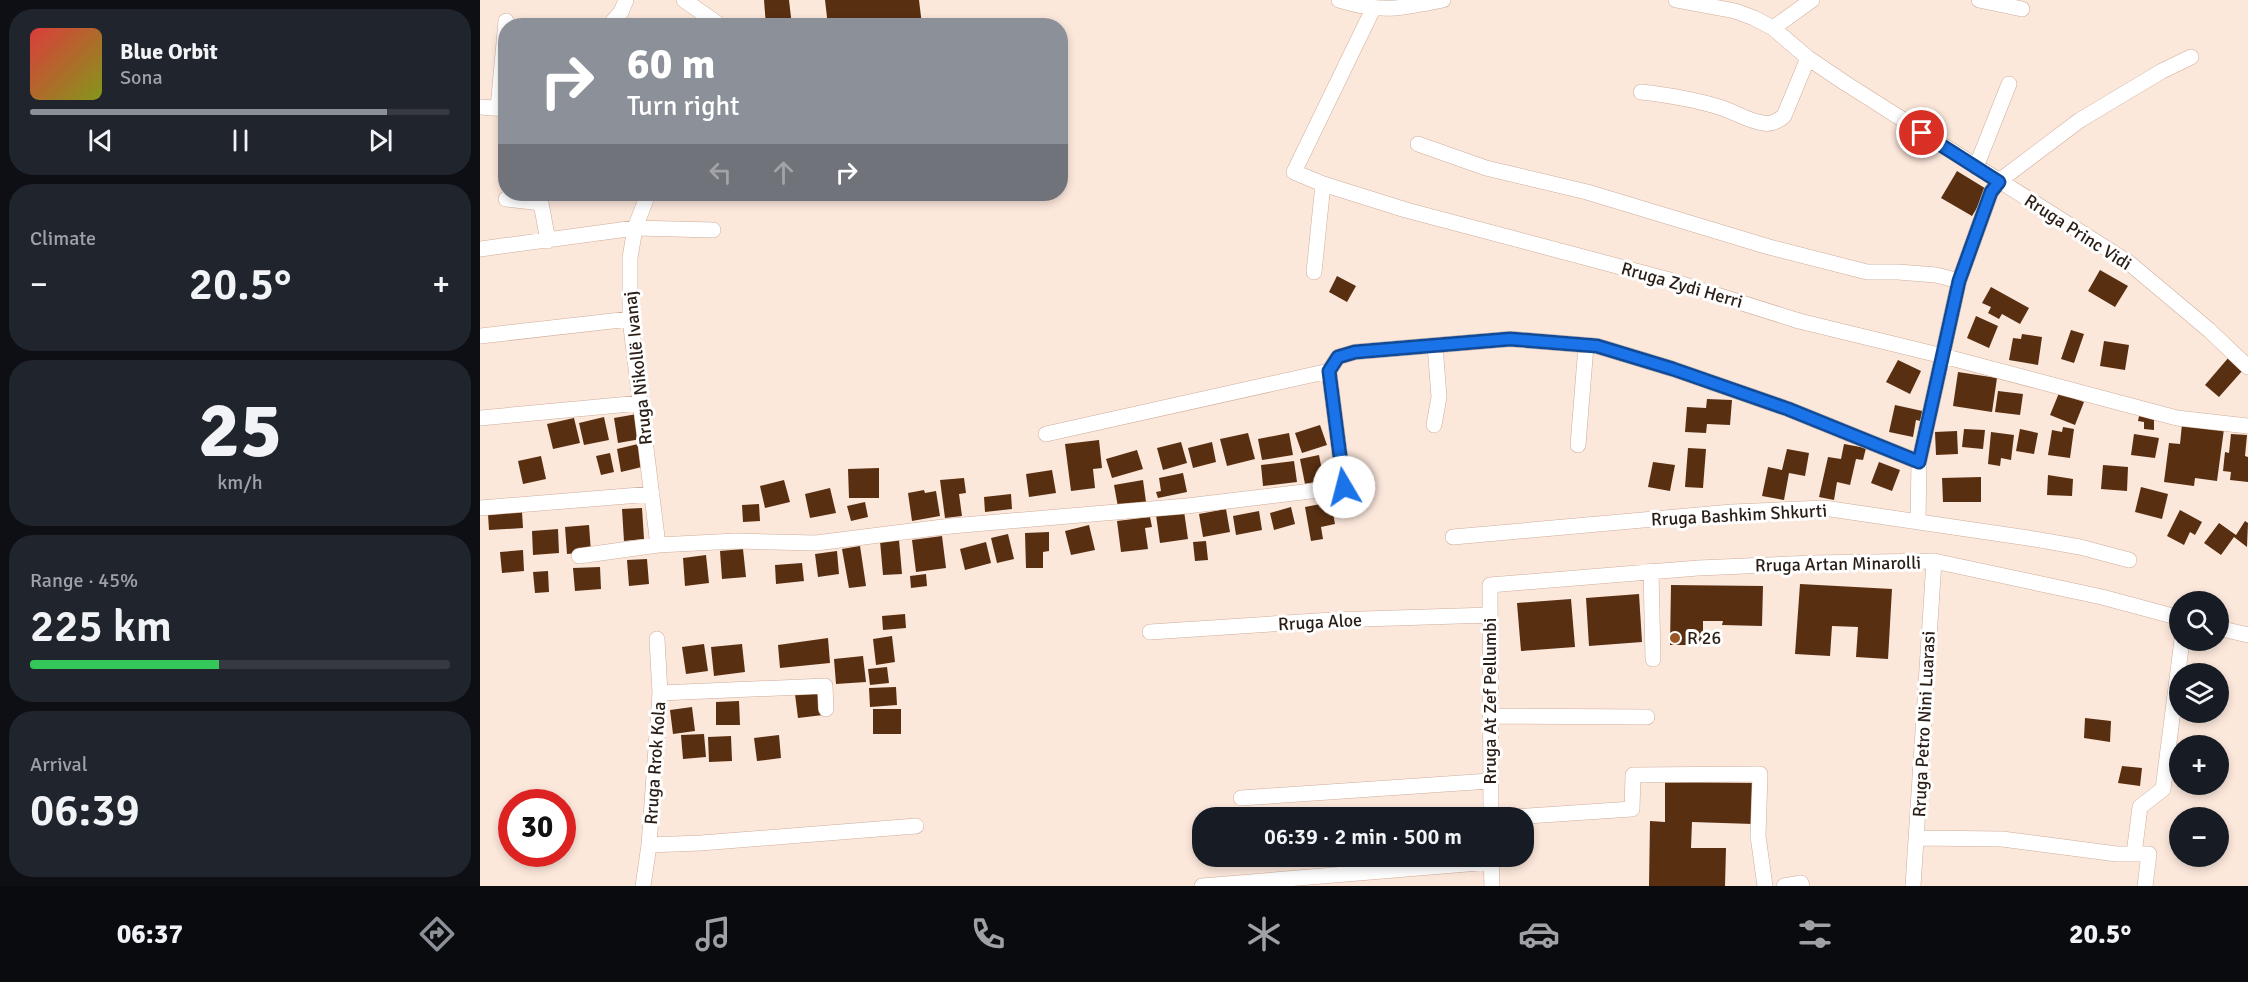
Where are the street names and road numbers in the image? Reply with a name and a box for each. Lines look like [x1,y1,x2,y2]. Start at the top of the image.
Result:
street label: Rruga Princ Vidi [2020,189,2136,275]
street label: Rruga Zydi Herri [1619,257,1745,313]
street label: Rruga Nikollë Ivanaj [619,290,657,446]
street label: Rruga Bashkim Shkurti [1650,499,1828,531]
street label: Rruga Artan Minarolli [1755,552,1921,576]
street label: Rruga Aloe [1277,609,1363,635]
street label: Rruga At Zef Pellumbi [1479,618,1501,784]
street label: Rruga Petro Nini Luarasi [1908,630,1940,818]
street label: Rruga Rrok Kola [640,701,670,825]

